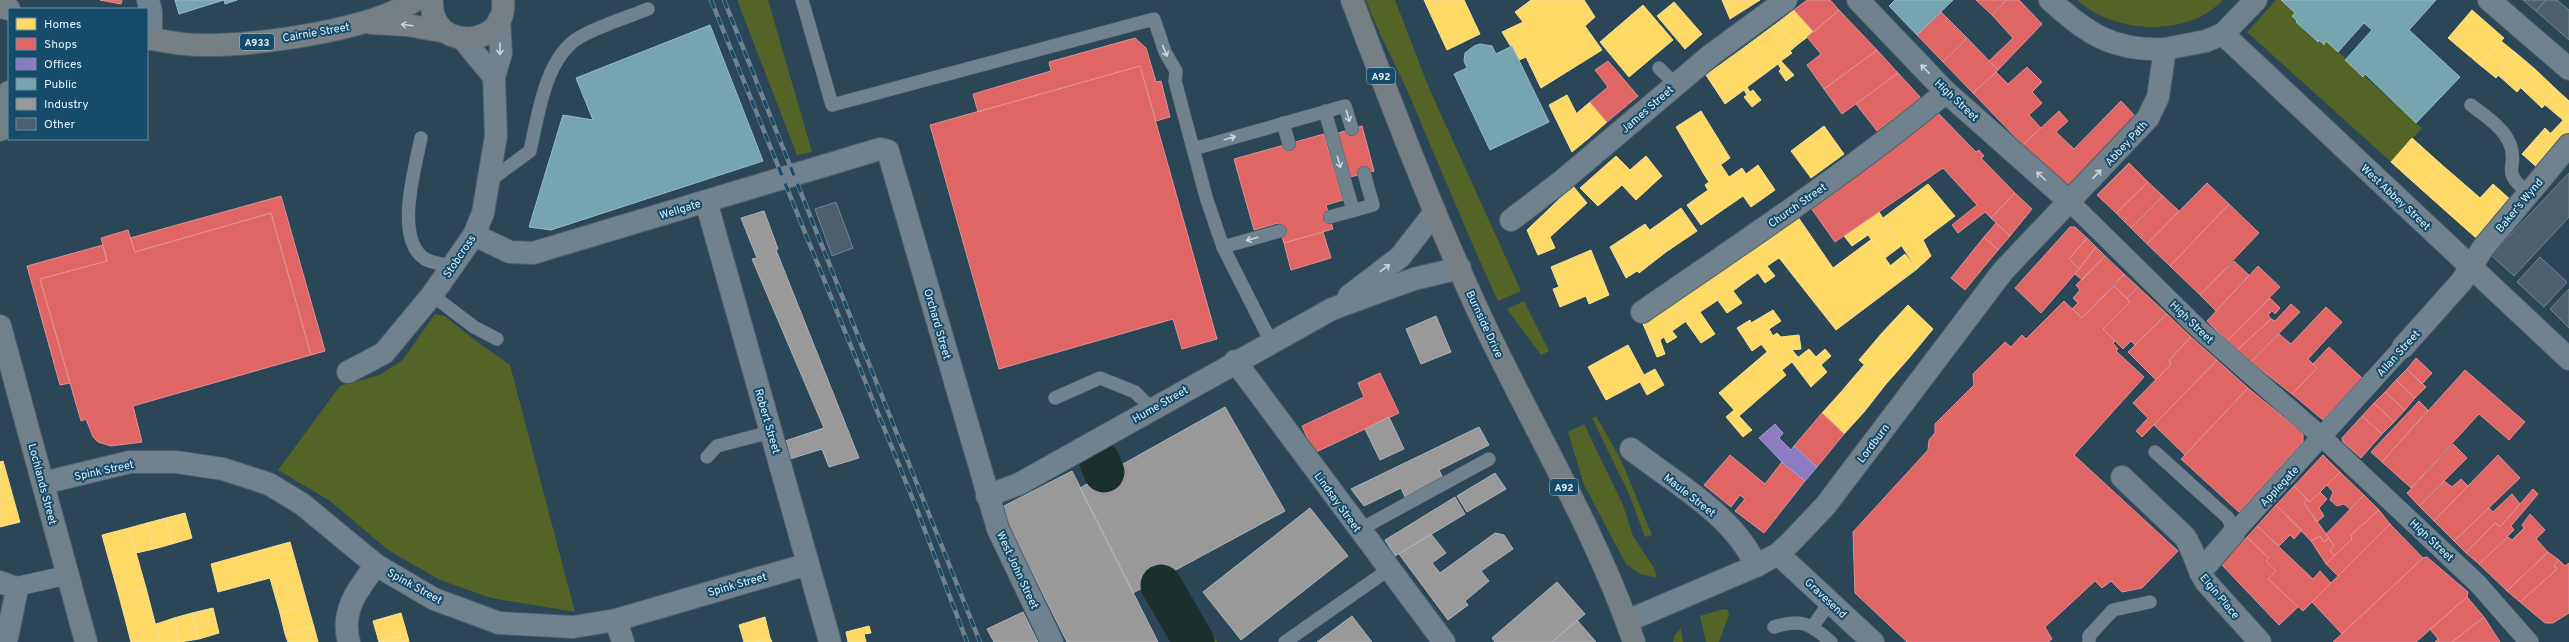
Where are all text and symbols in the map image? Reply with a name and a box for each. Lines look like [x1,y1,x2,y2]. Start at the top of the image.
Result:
legend [8,8,148,140]
text: Homes [44,17,81,33]
street label: Cairnie Street [282,20,351,46]
one-way arrow [401,22,414,29]
road number: A933 [240,34,274,50]
text: Shops [44,37,77,53]
one-way arrow [496,42,504,55]
one-way arrow [1162,44,1169,56]
text: Offices [44,57,82,73]
one-way arrow [1920,64,1930,74]
road number: A92 [1367,68,1395,84]
text: Public [44,77,77,93]
street label: High Street [1931,77,1981,125]
street label: James Street [1618,83,1677,136]
text: Industry [44,97,89,113]
one-way arrow [1345,110,1352,123]
text: Other [44,117,76,133]
street label: Abbey Path [2102,118,2151,169]
one-way arrow [1224,134,1237,141]
one-way arrow [1336,156,1343,169]
street label: West Abbey Street [2357,162,2433,234]
one-way arrow [2092,169,2101,179]
one-way arrow [2036,171,2046,181]
street label: Baker's Wynd [2493,176,2546,236]
street label: Church Street [1766,181,1830,231]
street label: Wellgate [658,197,703,223]
street label: Stobcross [440,232,479,281]
one-way arrow [1246,236,1259,243]
one-way arrow [1380,264,1391,272]
street label: Orchard Street [920,287,954,361]
street label: Burnside Drive [1462,289,1506,360]
street label: High Street [2166,298,2216,347]
street label: Allan Street [2374,327,2423,380]
street label: Hume Street [1130,383,1191,426]
street label: Robert Street [751,387,783,455]
street label: Lordburn [1855,421,1893,466]
street label: Lochlands Street [24,442,60,526]
street label: Spink Street [73,458,135,484]
street label: Applegate [2257,463,2302,510]
street label: Lindsay Street [1311,470,1364,535]
street label: Maule Street [1661,471,1718,520]
road number: A92 [1550,479,1578,495]
street label: High Street [2406,517,2456,565]
street label: West John Street [993,529,1041,612]
street label: Spink Street [385,566,444,608]
street label: Spink Street [706,570,768,600]
street label: Elgin Place [2196,571,2242,622]
street label: Gravesend [1801,576,1849,622]

